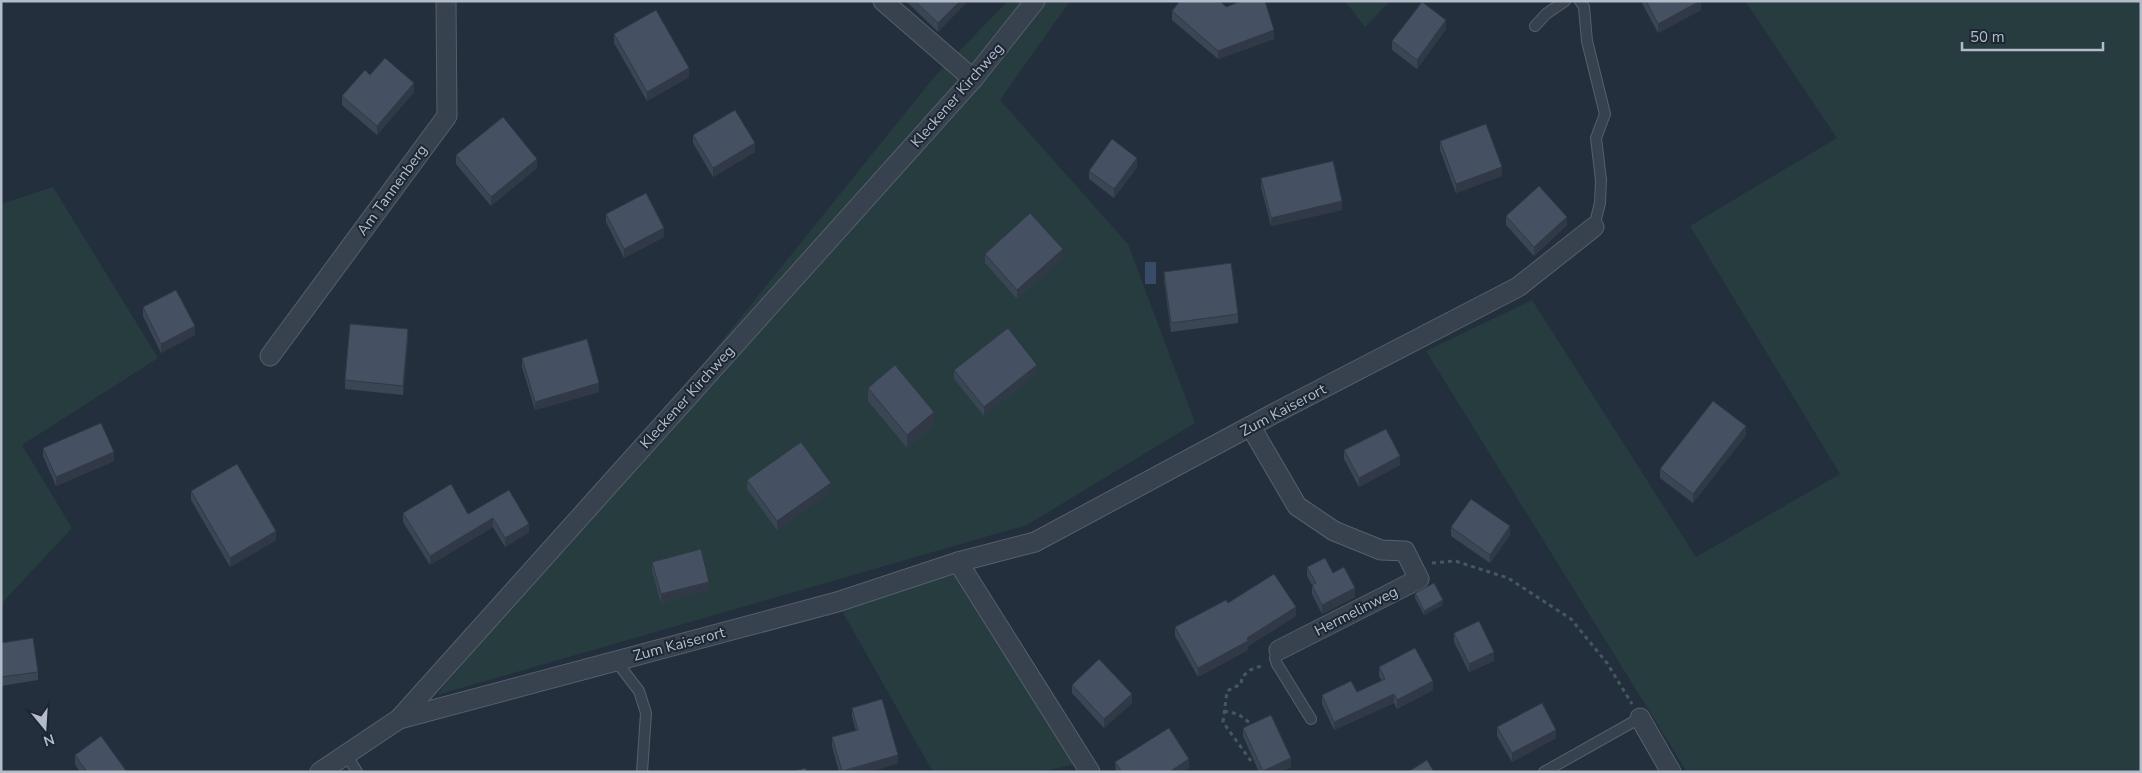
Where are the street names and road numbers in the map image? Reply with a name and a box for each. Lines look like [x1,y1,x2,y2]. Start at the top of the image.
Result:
street label: Kleckener Kirchweg [906,38,1008,152]
street label: Am Tannenberg [352,141,432,239]
street label: Kleckener Kirchweg [635,341,739,453]
street label: Zum Kaiserort [1237,379,1330,441]
street label: Hermelinweg [1311,581,1401,641]
street label: Zum Kaiserort [631,622,728,666]

